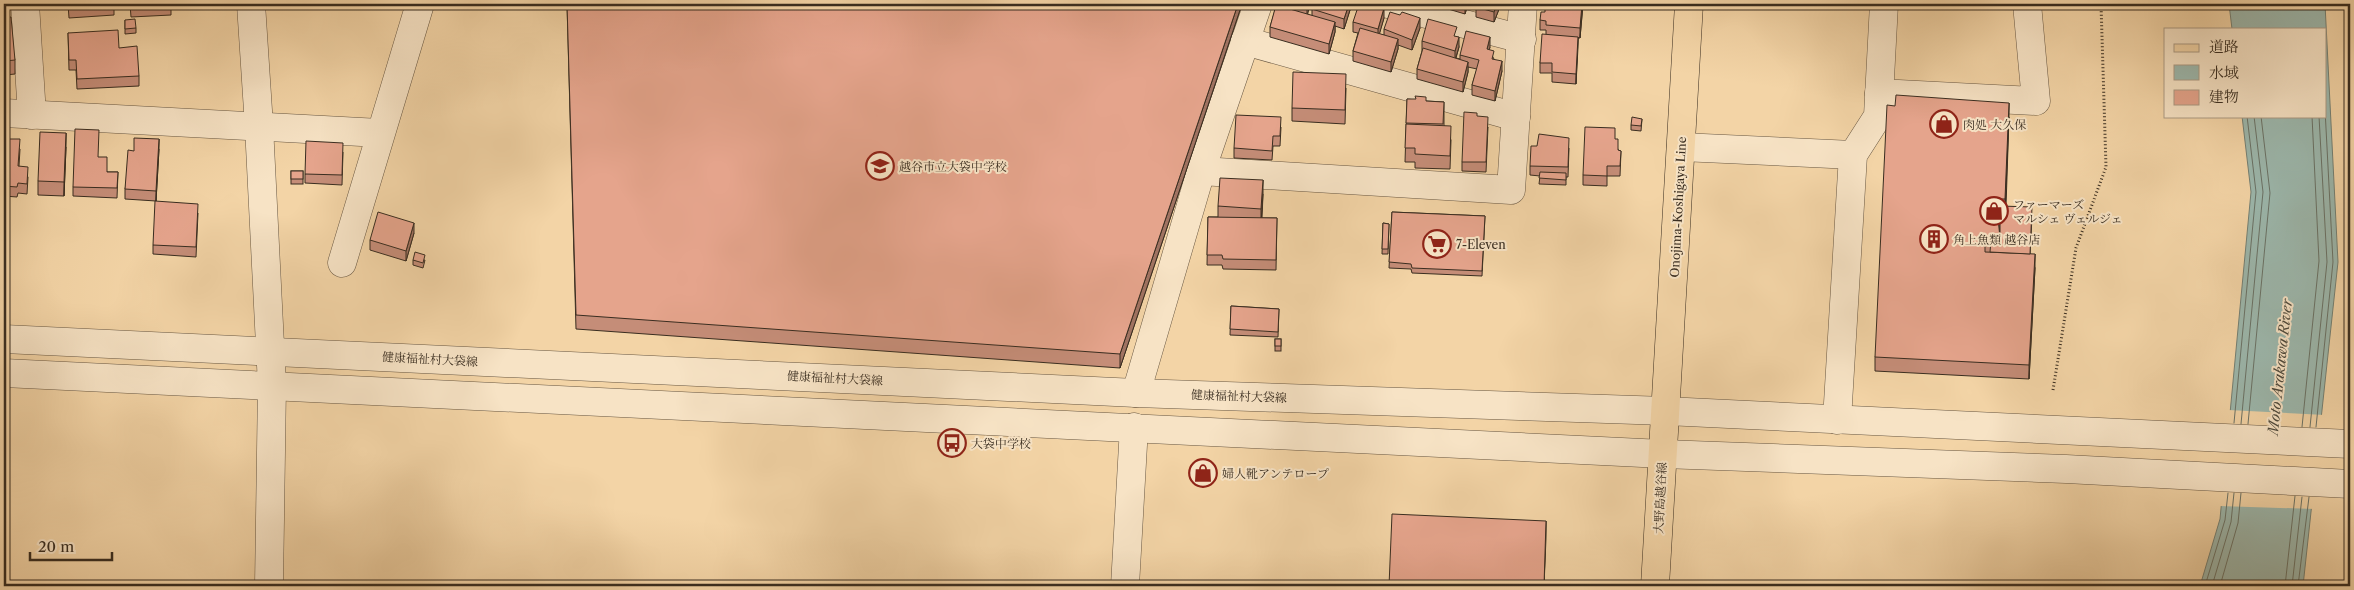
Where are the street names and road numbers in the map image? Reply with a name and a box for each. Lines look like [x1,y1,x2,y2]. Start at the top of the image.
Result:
street label: Onojima-Koshigaya Line [1667,136,1689,278]
street label: 健康福祉村大袋線 [382,349,478,369]
street label: 健康福祉村大袋線 [787,368,883,388]
street label: 健康福祉村大袋線 [1191,387,1287,405]
street label: 大野島越谷線 [1651,462,1669,534]

